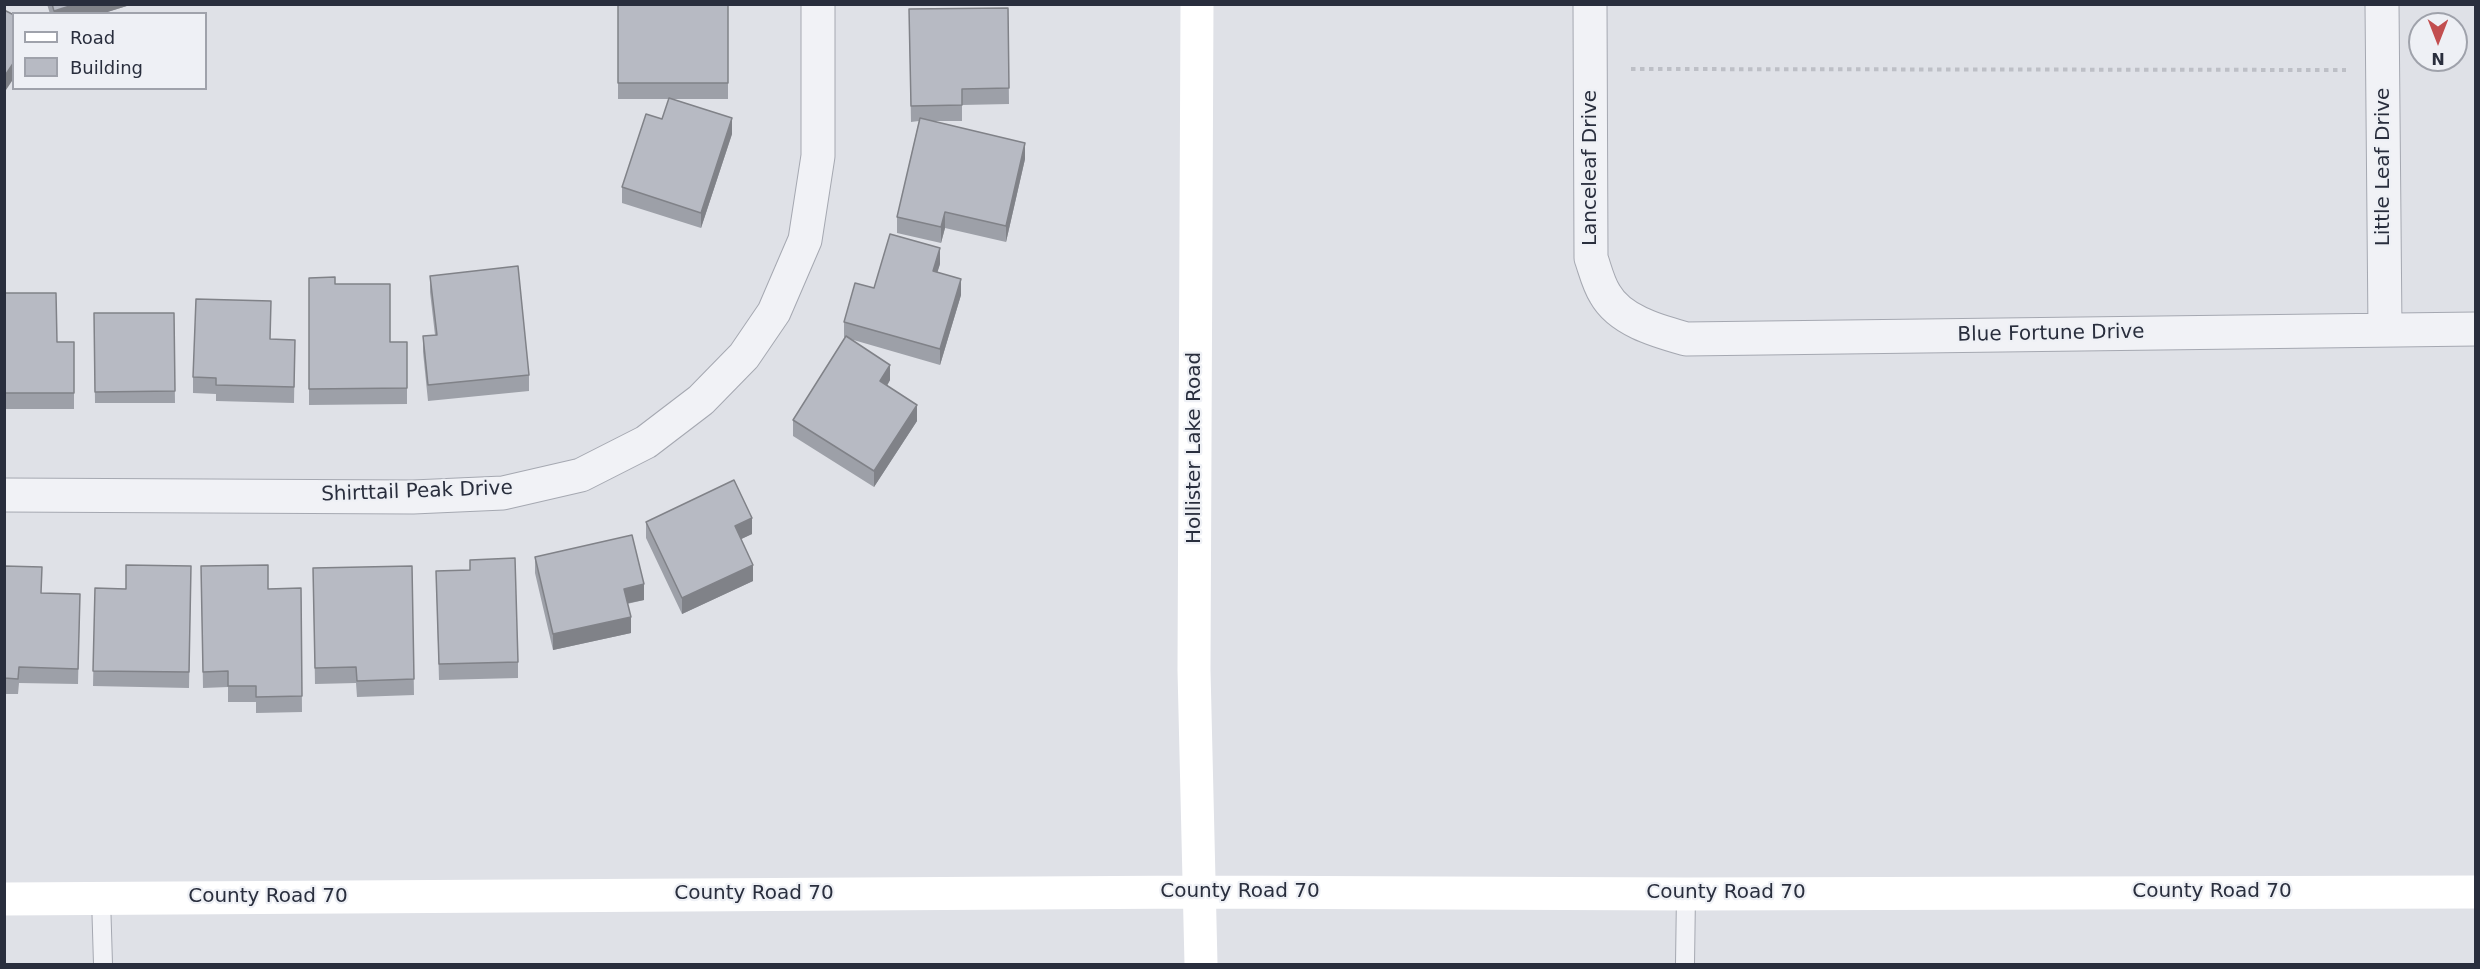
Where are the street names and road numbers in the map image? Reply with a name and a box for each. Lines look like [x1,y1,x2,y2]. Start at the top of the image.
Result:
street label: Little Leaf Drive [2372,88,2396,246]
street label: Lanceleaf Drive [1579,90,1603,246]
street label: Blue Fortune Drive [1957,320,2145,348]
street label: Hollister Lake Road [1183,352,1207,544]
street label: Shirttail Peak Drive [321,477,513,507]
street label: County Road 70 [1160,880,1320,904]
street label: County Road 70 [2132,880,2292,904]
street label: County Road 70 [1646,881,1806,905]
street label: County Road 70 [674,882,834,906]
street label: County Road 70 [188,885,348,909]

